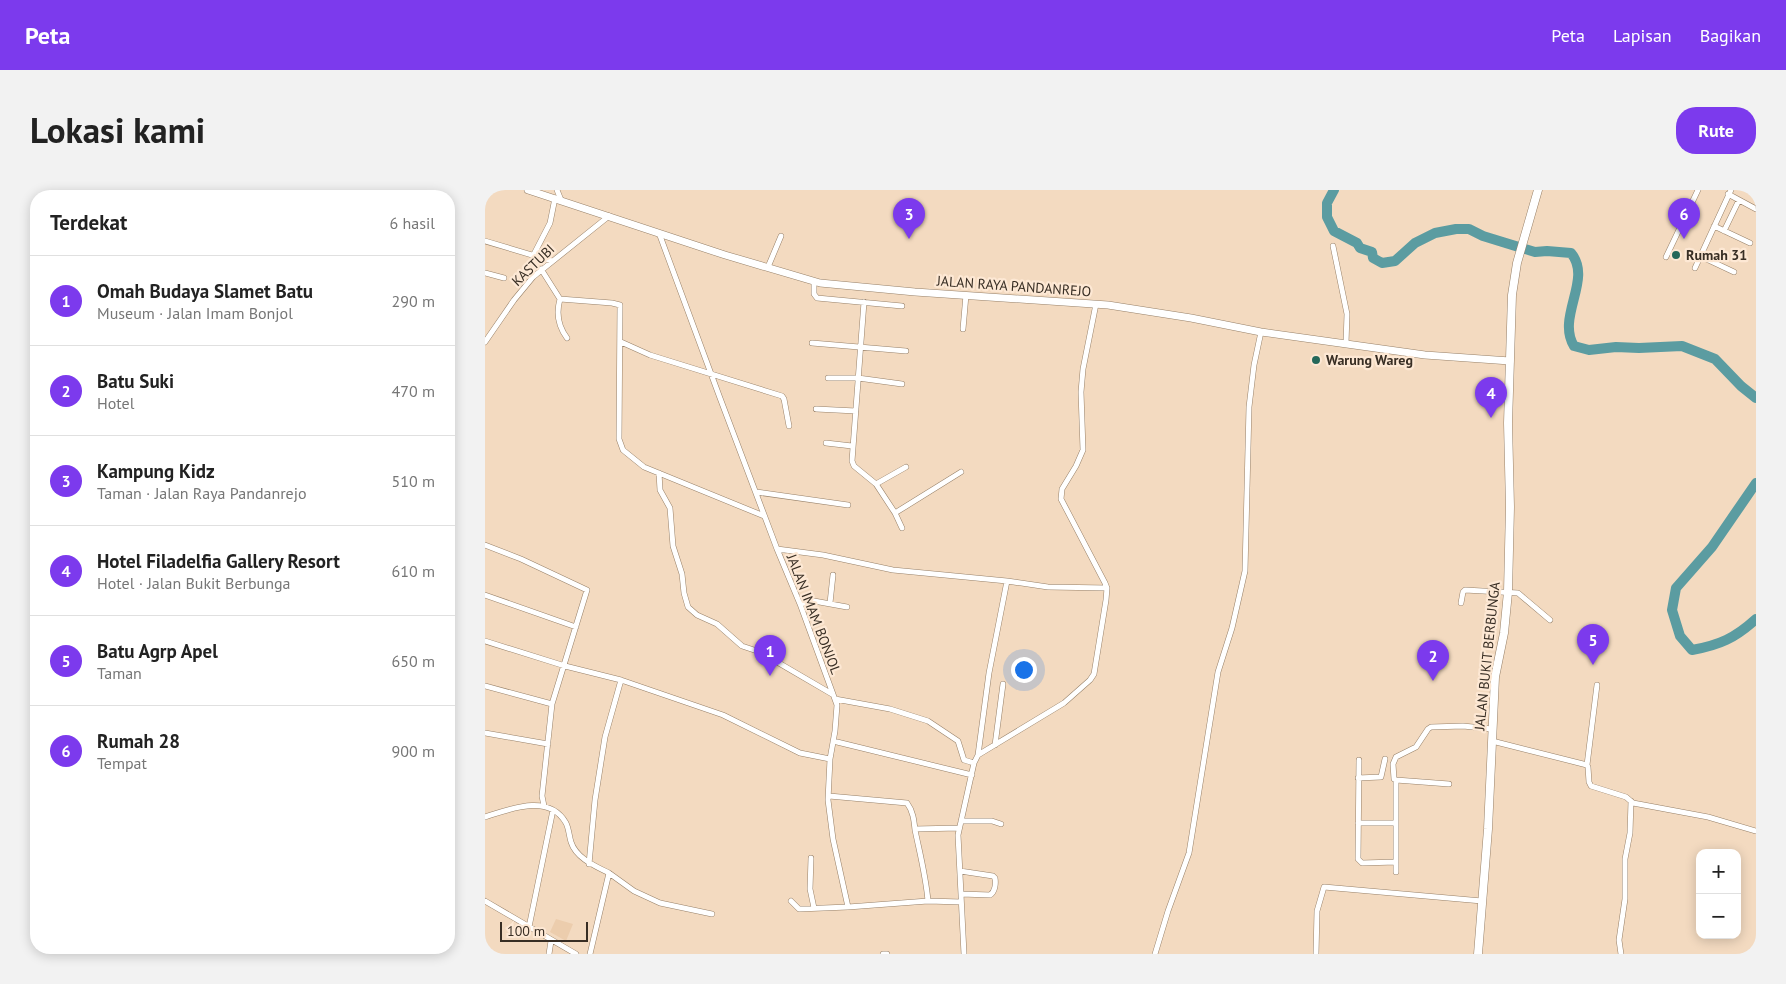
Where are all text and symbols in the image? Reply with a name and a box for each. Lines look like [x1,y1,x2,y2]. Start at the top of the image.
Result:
text: Peta [25,20,70,51]
text: Peta [1551,24,1585,47]
text: Lapisan [1613,24,1672,47]
text: Bagikan [1700,24,1761,47]
text: Lokasi kami [30,107,205,153]
button: Rute [1676,107,1756,154]
pin: 3 [893,198,925,239]
pin: 6 [1668,198,1700,239]
text: Terdekat [50,209,127,236]
text: 6 hasil [390,213,435,233]
street label: KASTUBI [508,240,558,290]
place label: Rumah 31 [1686,246,1747,264]
marker: Rumah 31 [1670,249,1682,261]
street label: JALAN RAYA PANDANREJO [935,272,1092,300]
text: Omah Budaya Slamet Batu [97,279,313,303]
text: 1 [61,291,71,311]
text: 290 m [392,291,435,311]
text: Museum · Jalan Imam Bonjol [97,303,293,323]
place label: Warung Wareg [1326,351,1413,369]
marker: Warung Wareg [1310,354,1322,366]
text: Batu Suki [97,369,174,393]
pin: 4 [1475,377,1507,418]
text: 2 [61,381,71,401]
text: 470 m [392,381,435,401]
text: Hotel [97,393,134,413]
text: Kampung Kidz [97,459,215,483]
text: 3 [61,471,71,491]
text: 510 m [392,471,435,491]
text: Taman · Jalan Raya Pandanrejo [97,483,307,503]
text: Hotel Filadelfia Gallery Resort [97,549,340,573]
street label: JALAN IMAM BONJOL [782,550,845,677]
text: 4 [61,561,71,581]
text: 610 m [392,561,435,581]
text: Hotel · Jalan Bukit Berbunga [97,573,291,593]
street label: JALAN BUKIT BERBUNGA [1470,580,1504,732]
pin: 5 [1577,624,1609,665]
pin: 1 [754,635,786,676]
text: Batu Agrp Apel [97,639,218,663]
pin: 2 [1417,640,1449,681]
text: 5 [61,651,71,671]
text: 650 m [392,651,435,671]
your location [1011,657,1037,683]
text: Taman [97,663,142,683]
text: Rumah 28 [97,729,180,753]
text: 6 [61,741,71,761]
text: 900 m [392,741,435,761]
text: Tempat [97,753,147,773]
map controls [1696,849,1741,939]
button: + [1696,849,1741,894]
button: − [1696,894,1741,939]
scale bar [500,919,587,942]
text: 100 m [507,922,545,940]

